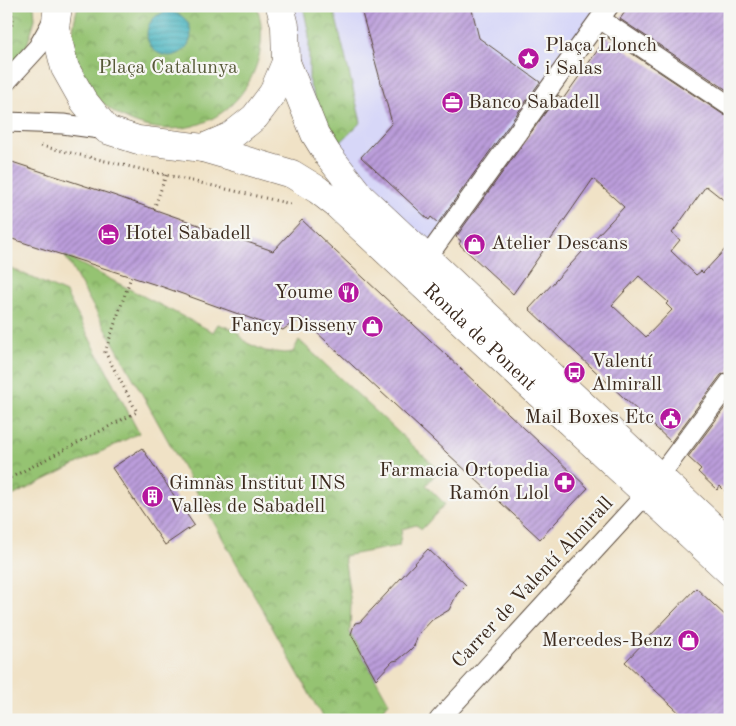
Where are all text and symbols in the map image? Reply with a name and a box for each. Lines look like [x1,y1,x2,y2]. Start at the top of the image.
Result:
place label: Plaça Llonch i Salas [545,36,657,79]
place icon: Plaça Llonch i Salas [517,46,541,70]
park label: Plaça Catalunya [98,58,238,78]
office icon: Banco Sabadell [440,91,464,115]
place label: Banco Sabadell [468,93,600,113]
hotel icon: Hotel Sabadell [97,222,121,246]
place label: Hotel Sabadell [125,224,251,244]
shop icon: Atelier Descans [463,232,487,256]
place label: Atelier Descans [491,234,628,254]
street label: Ronda de Ponent [419,280,540,395]
restaurant icon: Youme [337,281,361,305]
place label: Youme [274,283,333,303]
shop icon: Fancy Disseny [361,314,385,338]
place label: Fancy Disseny [230,316,357,336]
place label: Valentí Almirall [591,352,662,395]
bus stop icon: Valentí Almirall [563,361,587,385]
public building icon: Mail Boxes Etc [658,406,682,430]
place label: Mail Boxes Etc [525,408,654,428]
place label: Farmacia Ortopedia Ramón Llol [379,461,549,504]
pharmacy icon: Farmacia Ortopedia Ramón Llol [553,470,577,494]
place label: Gimnàs Institut INS Vallès de Sabadell [169,474,345,517]
building icon: Gimnàs Institut INS Vallès de Sabadell [141,484,165,508]
street label: Carrer de Valentí Almirall [449,494,617,672]
shop icon: Mercedes-Benz [676,629,700,653]
place label: Mercedes-Benz [542,631,672,651]

